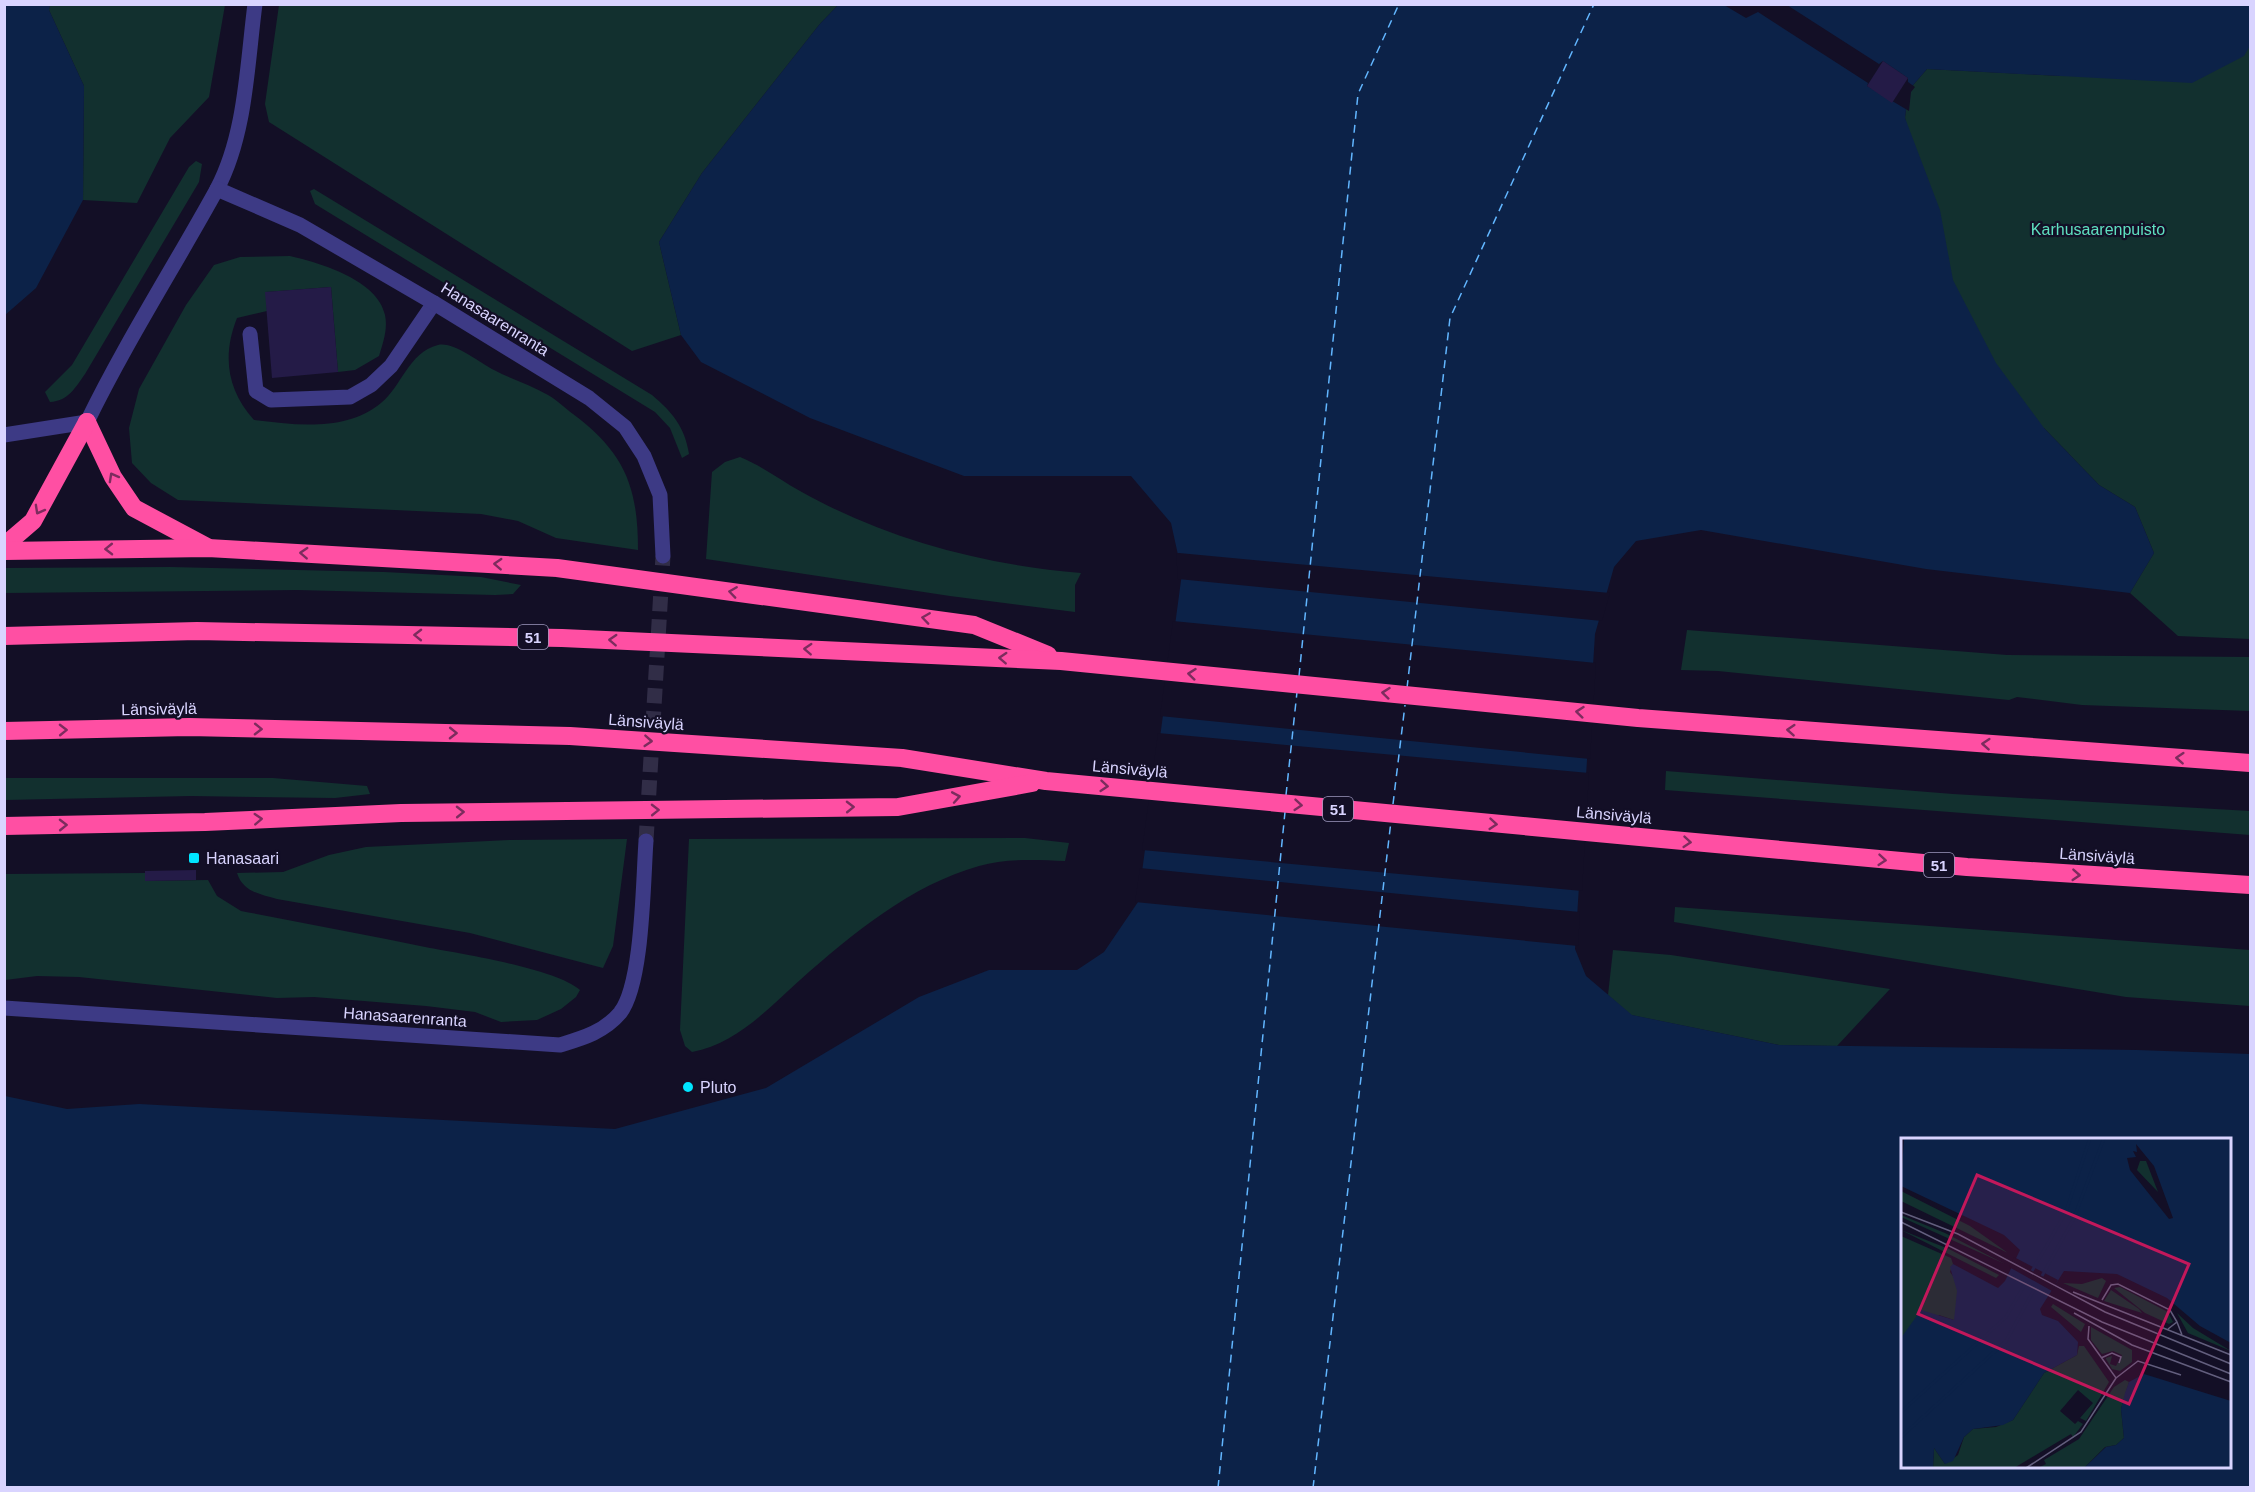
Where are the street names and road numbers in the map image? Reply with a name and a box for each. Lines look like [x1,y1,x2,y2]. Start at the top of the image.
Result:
street label: Hanasaarenranta [438,279,552,359]
road number: 51 [518,625,548,649]
street label: Länsiväylä [121,700,197,718]
street label: Länsiväylä [608,711,684,733]
street label: Länsiväylä [1092,757,1168,781]
road number: 51 [1323,797,1353,821]
street label: Länsiväylä [1576,803,1652,827]
street label: Länsiväylä [2059,845,2135,867]
road number: 51 [1924,853,1954,877]
street label: Hanasaarenranta [343,1004,467,1030]

